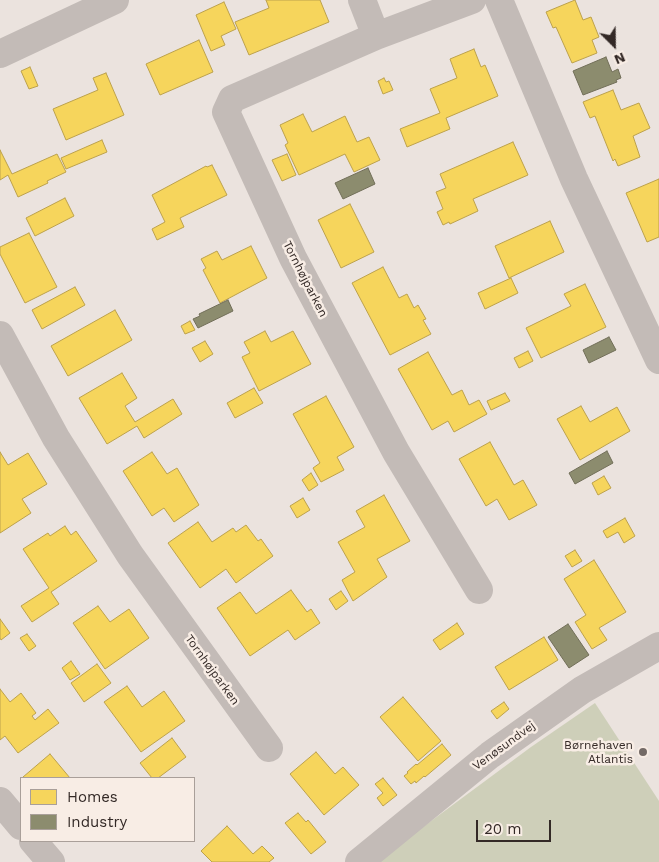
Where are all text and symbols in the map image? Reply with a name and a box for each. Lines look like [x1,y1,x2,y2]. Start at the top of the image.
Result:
north arrow [589,20,639,70]
text: N [612,49,628,68]
street label: Tornhøjparken [280,239,330,319]
street label: Tornhøjparken [182,632,242,708]
street label: Venøsundvej [470,718,538,774]
place label: Børnehaven Atlantis [564,738,633,766]
marker: Børnehaven Atlantis [637,746,649,758]
legend [20,777,195,842]
text: Homes [67,788,118,806]
scale bar [479,810,554,842]
text: Industry [67,813,127,831]
text: 20 m [484,820,522,838]

